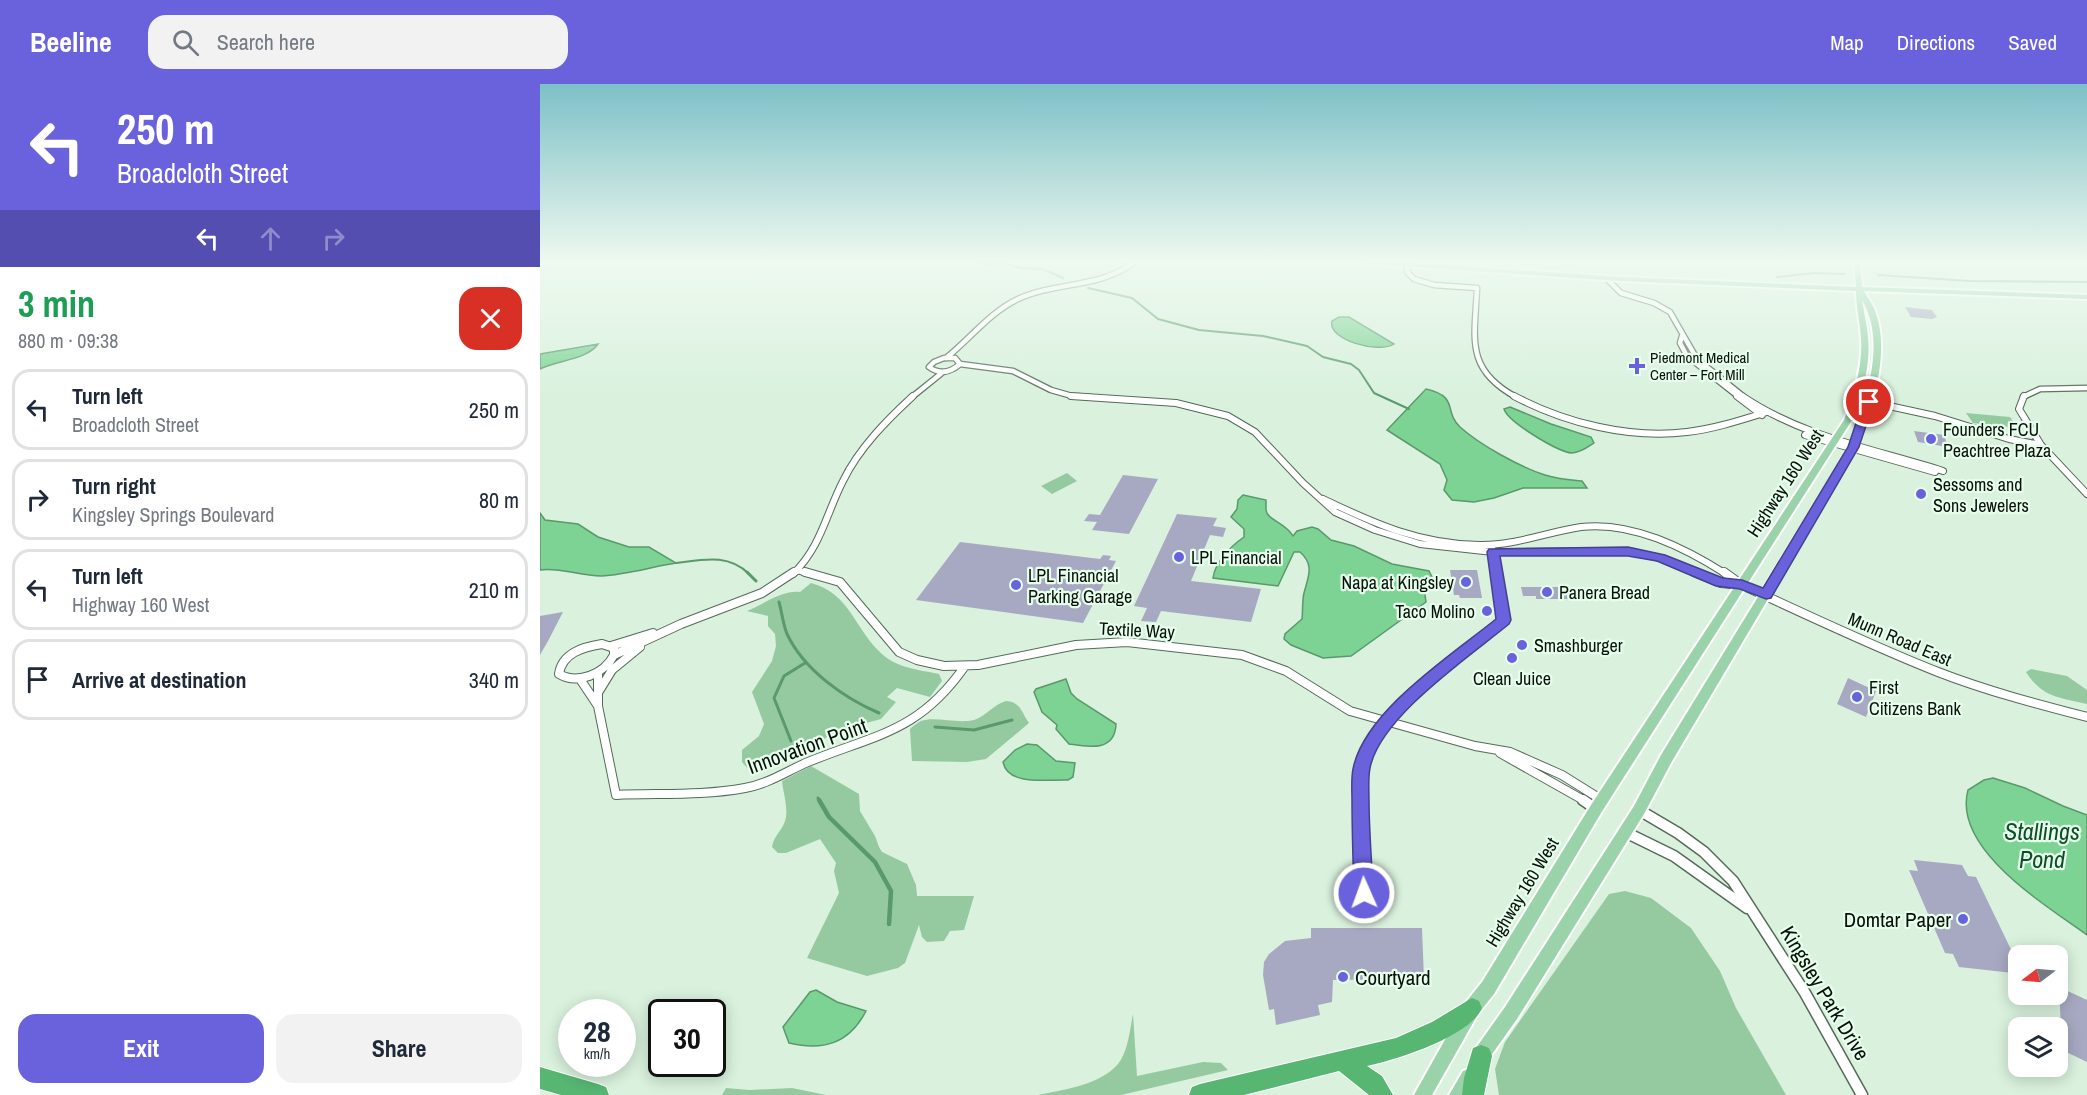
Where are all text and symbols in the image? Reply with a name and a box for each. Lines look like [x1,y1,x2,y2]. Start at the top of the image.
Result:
search box [148,15,568,69]
text: Beeline [30,23,112,61]
icon: search [169,26,202,59]
text: Search here [217,27,315,57]
text: Map [1830,28,1864,57]
text: Directions [1897,28,1975,57]
text: Saved [2008,28,2057,57]
text: 250 m [117,101,215,157]
icon: left [18,108,96,186]
text: Broadcloth Street [117,155,288,191]
icon: left [191,222,224,255]
icon: ahead [254,222,287,255]
icon: right [317,222,350,255]
text: 3 min [18,280,95,328]
button: close [459,287,522,350]
text: 880 m · 09:38 [18,327,118,354]
place label: Piedmont Medical Center – Fort Mill [1650,347,1749,385]
marker: Piedmont Medical Center – Fort Mill [1628,357,1646,375]
pin [1843,376,1894,427]
text: Turn left [72,381,143,411]
icon: arrive [1852,385,1885,418]
icon: left [21,393,54,426]
text: 250 m [469,395,519,425]
text: Broadcloth Street [72,411,199,438]
place label: Founders FCU Peachtree Plaza [1943,417,2051,463]
street label: Highway 160 West [1741,424,1829,542]
marker: Founders FCU Peachtree Plaza [1924,432,1938,446]
text: Turn right [72,471,156,501]
place label: Sessoms and Sons Jewelers [1933,472,2029,518]
icon: right [21,483,54,516]
text: 80 m [479,485,519,515]
marker: Sessoms and Sons Jewelers [1914,487,1928,501]
text: Kingsley Springs Boulevard [72,501,274,528]
place label: LPL Financial [1191,545,1282,570]
marker: LPL Financial [1172,550,1186,564]
text: Turn left [72,561,143,591]
place label: LPL Financial Parking Garage [1028,563,1132,609]
place label: Napa at Kingsley [1342,570,1455,595]
icon: left [21,573,54,606]
text: 210 m [469,575,519,605]
marker: Napa at Kingsley [1459,575,1473,589]
marker: LPL Financial Parking Garage [1009,578,1023,592]
place label: Panera Bread [1559,580,1650,605]
marker: Panera Bread [1540,585,1554,599]
text: Highway 160 West [72,591,209,618]
place label: Taco Molino [1395,599,1475,624]
marker: Taco Molino [1480,604,1494,618]
street label: Munn Road East [1845,606,1955,672]
street label: Textile Way [1099,616,1176,644]
place label: Smashburger [1534,633,1623,658]
marker: Smashburger [1515,638,1529,652]
marker: Clean Juice [1505,651,1519,665]
icon: arrive [21,663,54,696]
text: Arrive at destination [72,665,246,695]
text: 340 m [469,665,519,695]
place label: Clean Juice [1473,666,1551,691]
place label: First Citizens Bank [1869,675,1962,721]
marker: First Citizens Bank [1850,690,1864,704]
street label: Innovation Point [743,711,871,781]
water label: Stallings Pond [2004,815,2080,875]
street label: Highway 160 West [1479,833,1565,951]
position arrow [1332,861,1396,925]
place label: Domtar Paper [1844,905,1951,934]
marker: Domtar Paper [1956,912,1970,926]
street label: Kingsley Park Drive [1773,920,1877,1066]
north arrow [2008,945,2068,1005]
map controls [2008,945,2068,1077]
place label: Courtyard [1355,963,1431,992]
marker: Courtyard [1336,970,1350,984]
speed limit sign: 30 [648,999,726,1077]
text: 28 [583,1011,611,1051]
button: Exit [18,1014,264,1083]
button: Share [276,1014,522,1083]
button: layers [2008,1017,2068,1077]
text: km/h [584,1043,610,1064]

